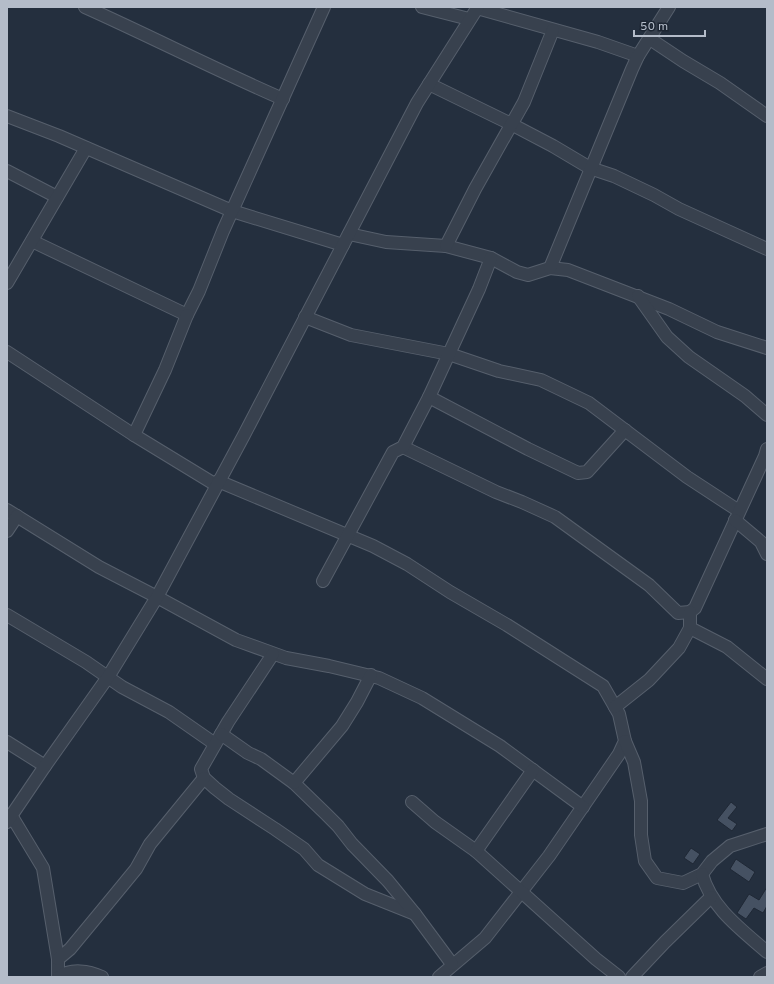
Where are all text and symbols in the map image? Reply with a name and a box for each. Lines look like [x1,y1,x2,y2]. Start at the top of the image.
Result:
scale bar [634,12,705,38]
text: 50 m [640,19,668,35]

